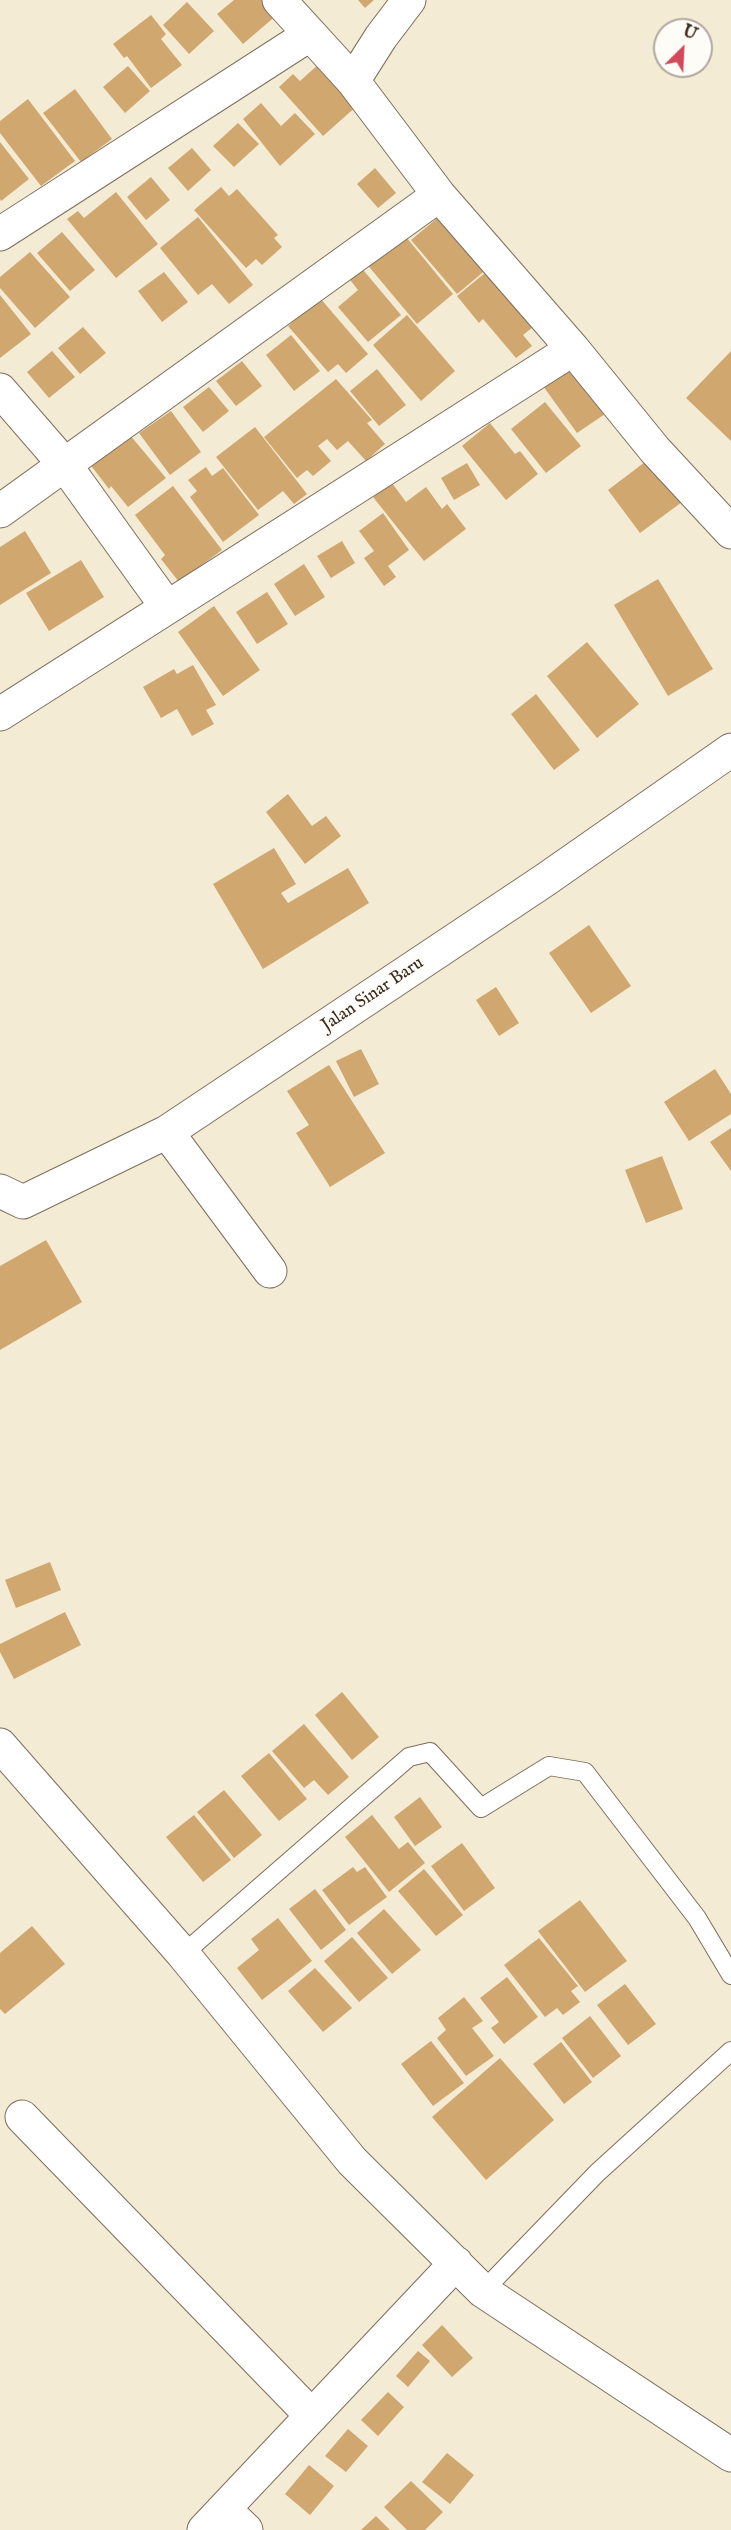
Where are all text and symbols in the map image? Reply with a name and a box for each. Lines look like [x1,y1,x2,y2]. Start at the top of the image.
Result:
north arrow [653,18,713,78]
text: U [679,21,700,45]
street label: Jalan Sinar Baru [318,953,428,1037]

